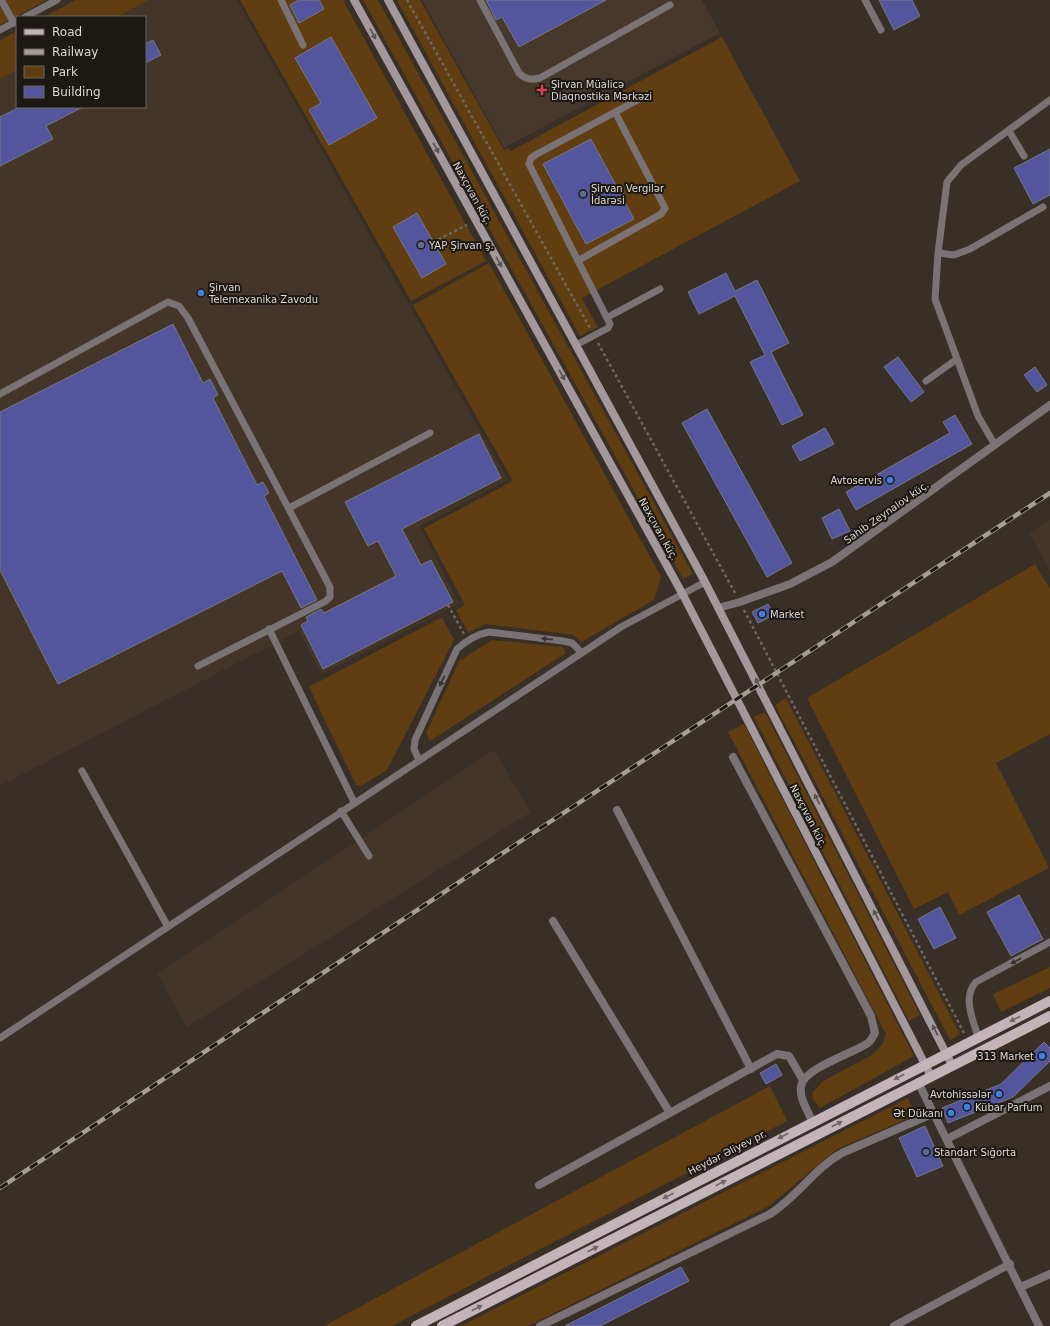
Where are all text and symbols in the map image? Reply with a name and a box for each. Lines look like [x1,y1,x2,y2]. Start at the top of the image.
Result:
legend [16,16,146,108]
text: Road [52,25,82,39]
one-way arrow [370,28,376,40]
text: Railway [52,45,98,59]
text: Park [52,65,78,79]
place label: Şirvan Müalicə Diaqnostika Mərkəzi [551,79,652,102]
marker: Şirvan Müalicə Diaqnostika Mərkəzi [536,84,548,96]
text: Building [52,85,101,99]
one-way arrow [433,142,439,154]
street label: Naxçıvan küç. [451,160,494,226]
place label: Şirvan Vergilər İdarəsi [591,183,665,206]
marker: Şirvan Vergilər İdarəsi [578,189,588,199]
marker: YAP Şirvan ş. [416,240,426,250]
place label: YAP Şirvan ş. [428,240,494,251]
one-way arrow [496,256,502,267]
place label: Şirvan Telemexanika Zavodu [208,282,318,305]
marker: Şirvan Telemexanika Zavodu [196,288,206,298]
one-way arrow [559,369,565,381]
place label: Avtoservis [830,475,882,486]
marker: Avtoservis [885,475,895,485]
street label: Sahib Zeynalov küç. [842,479,931,546]
street label: Naxçıvan küç. [637,496,680,562]
marker: Market [757,609,767,619]
place label: Market [770,609,804,620]
one-way arrow [541,635,553,642]
one-way arrow [439,675,445,686]
one-way arrow [754,677,761,689]
street label: Naxçıvan küç. [788,783,829,850]
one-way arrow [814,793,820,805]
one-way arrow [872,909,879,920]
one-way arrow [1010,957,1021,964]
one-way arrow [1009,1015,1021,1022]
one-way arrow [932,1025,938,1036]
place label: 313 Market [977,1051,1034,1062]
marker: 313 Market [1037,1051,1047,1061]
one-way arrow [893,1074,905,1080]
place label: Avtohissələr [930,1089,992,1100]
marker: Avtohissələr [994,1089,1004,1099]
marker: Kübar Parfum [962,1102,972,1112]
place label: Kübar Parfum [975,1102,1043,1113]
place label: Ət Dükanı [893,1108,943,1119]
marker: Ət Dükanı [946,1108,956,1118]
one-way arrow [831,1121,842,1127]
street label: Heydər Əliyev pr. [686,1128,768,1177]
one-way arrow [778,1133,789,1140]
marker: Standart Sığorta [921,1147,931,1157]
place label: Standart Sığorta [934,1147,1016,1158]
one-way arrow [715,1180,727,1187]
one-way arrow [662,1193,674,1199]
one-way arrow [587,1246,599,1252]
one-way arrow [471,1305,483,1311]

